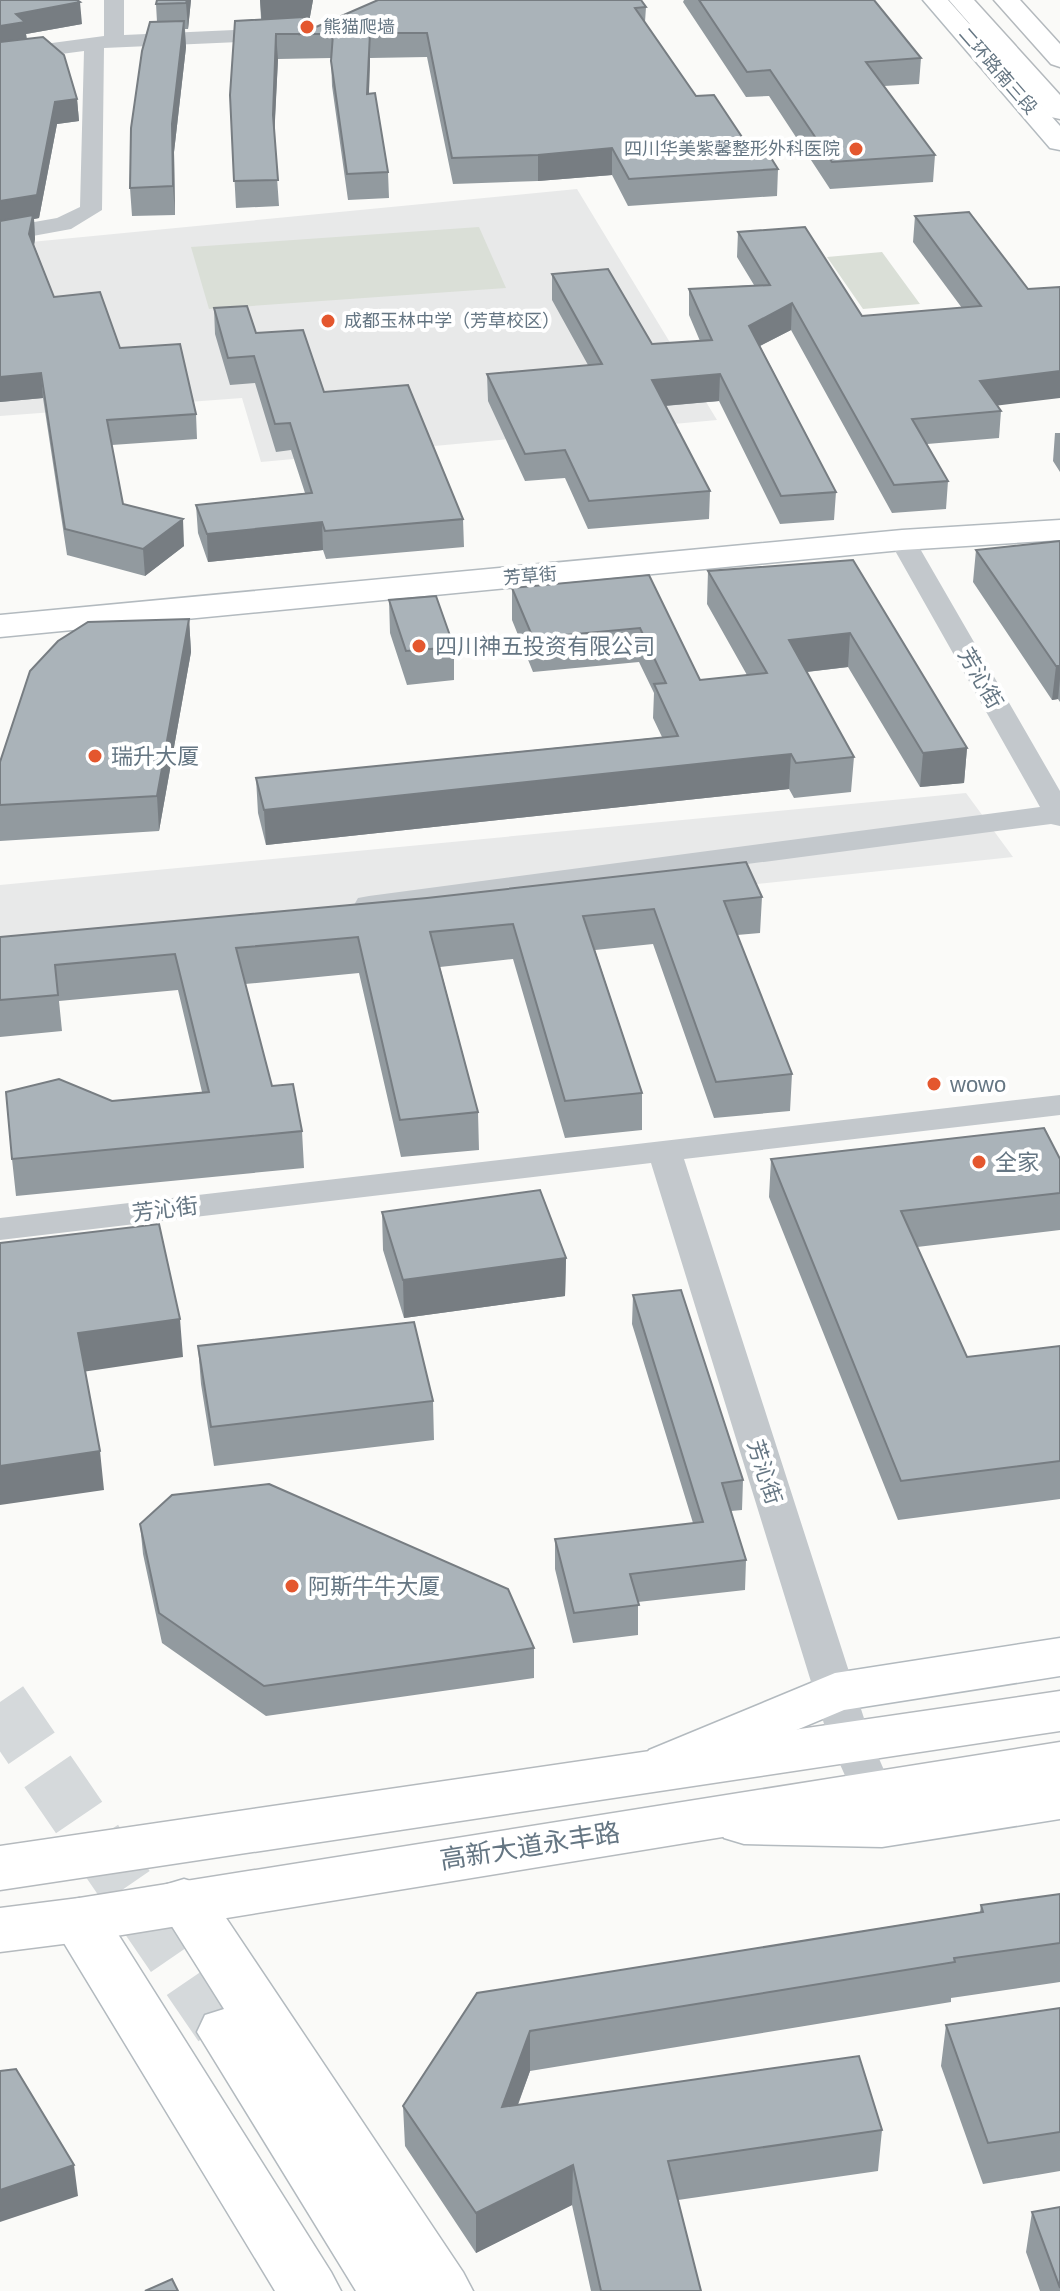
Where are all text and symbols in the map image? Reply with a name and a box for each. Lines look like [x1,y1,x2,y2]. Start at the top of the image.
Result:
place label: 熊猫爬墙 [323,17,395,37]
marker: 熊猫爬墙 [298,18,316,36]
street label: 二环路南三段 [955,24,1041,118]
place label: 四川华美紫馨整形外科医院 [624,139,840,159]
marker: 四川华美紫馨整形外科医院 [847,140,865,158]
place label: 成都玉林中学（芳草校区） [344,311,560,331]
marker: 成都玉林中学（芳草校区） [319,312,337,330]
street label: 芳草街 [502,564,558,588]
place label: 四川神五投资有限公司 [435,634,655,659]
marker: 四川神五投资有限公司 [410,637,428,655]
street label: 芳沁街 [953,643,1008,713]
place label: 瑞升大厦 [111,744,199,769]
marker: 瑞升大厦 [86,747,104,765]
place label: wowo [949,1072,1006,1097]
marker: wowo [925,1075,943,1093]
place label: 全家 [995,1150,1039,1175]
marker: 全家 [970,1153,988,1171]
street label: 芳沁街 [131,1193,199,1226]
street label: 芳沁街 [742,1437,787,1507]
place label: 阿斯牛牛大厦 [308,1574,440,1599]
marker: 阿斯牛牛大厦 [283,1577,301,1595]
street label: 高新大道永丰路 [438,1817,622,1875]

